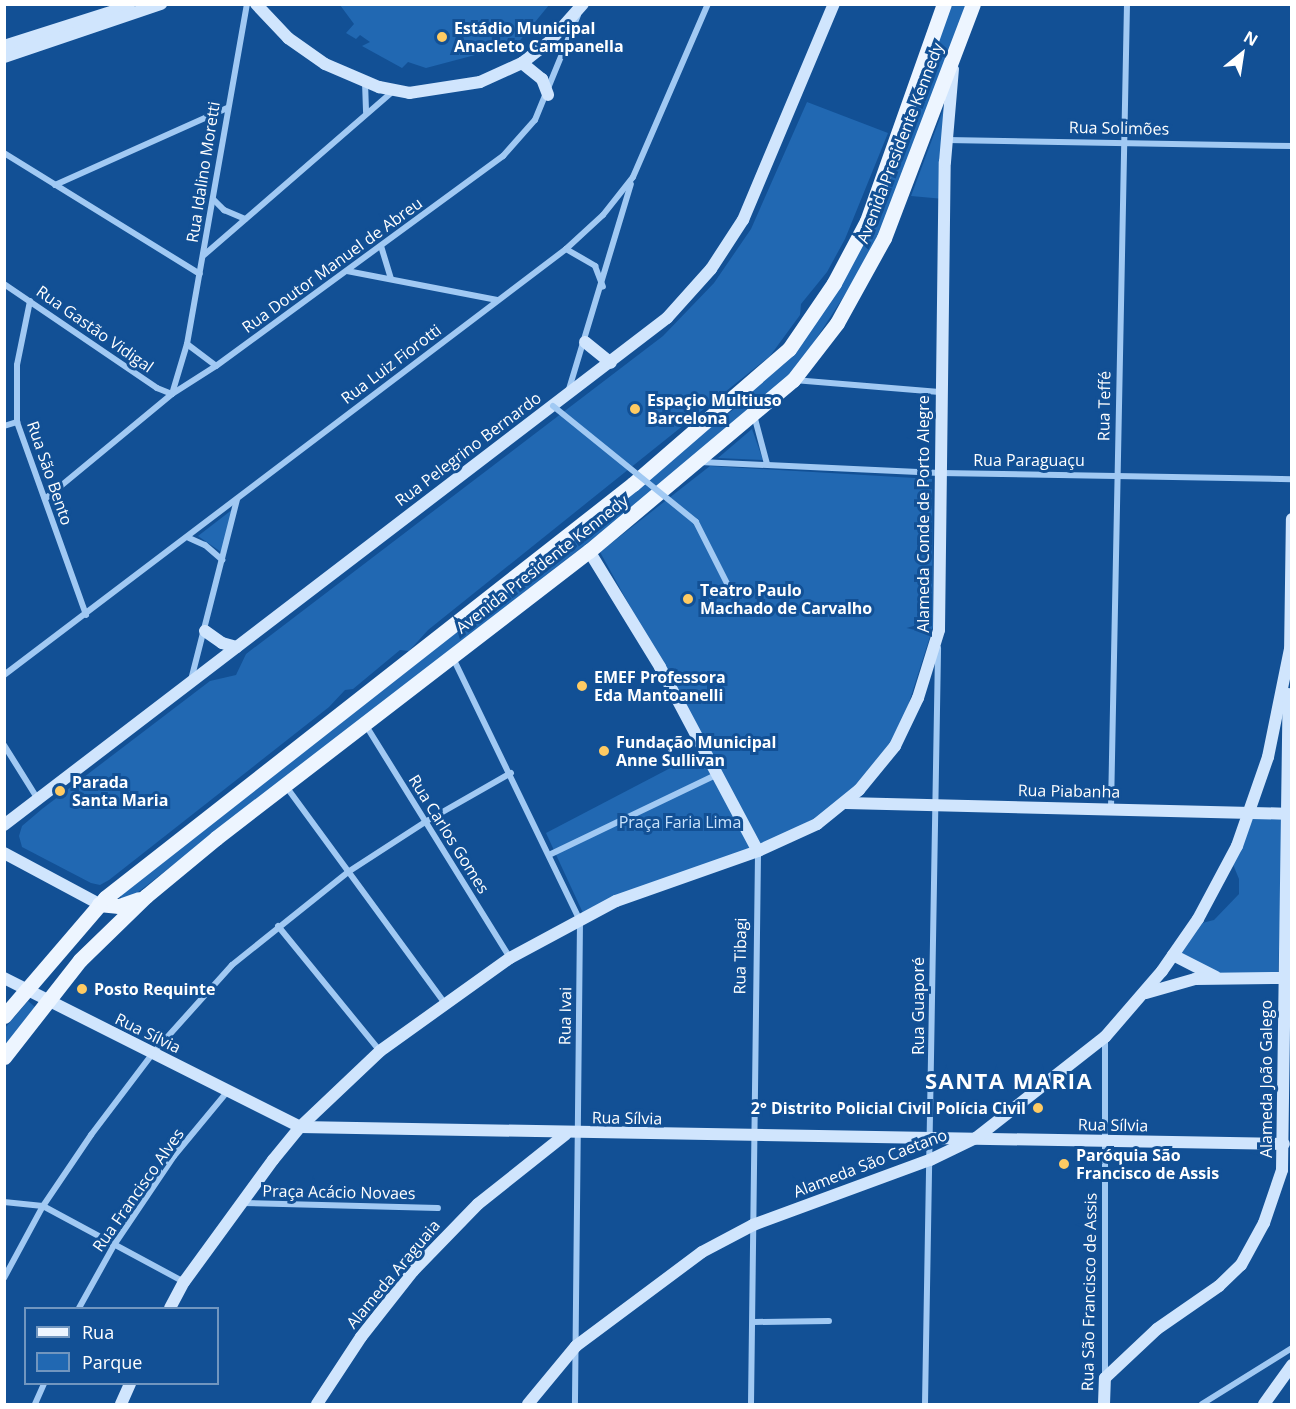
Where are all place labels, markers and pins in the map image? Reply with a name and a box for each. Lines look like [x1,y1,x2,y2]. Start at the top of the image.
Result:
place label: Estádio Municipal Anacleto Campanella [454,18,624,56]
marker: Estádio Municipal Anacleto Campanella [435,30,449,44]
place label: Espaçio Multiuso Barcelona [647,390,782,428]
marker: Espaçio Multiuso Barcelona [628,402,642,416]
place label: Teatro Paulo Machado de Carvalho [700,580,872,618]
marker: Teatro Paulo Machado de Carvalho [681,592,695,606]
place label: EMEF Professora Eda Mantoanelli [594,667,726,705]
marker: EMEF Professora Eda Mantoanelli [575,679,589,693]
place label: Fundação Municipal Anne Sullivan [616,732,776,770]
marker: Fundação Municipal Anne Sullivan [597,744,611,758]
place label: Parada Santa Maria [72,772,168,810]
marker: Parada Santa Maria [53,784,67,798]
place label: Posto Requinte [94,979,215,999]
marker: Posto Requinte [75,982,89,996]
place label: 2° Distrito Policial Civil Polícia Civil [751,1098,1026,1118]
marker: 2° Distrito Policial Civil Polícia Civil [1031,1101,1045,1115]
place label: Paróquia São Francisco de Assis [1076,1145,1219,1183]
marker: Paróquia São Francisco de Assis [1057,1157,1071,1171]

